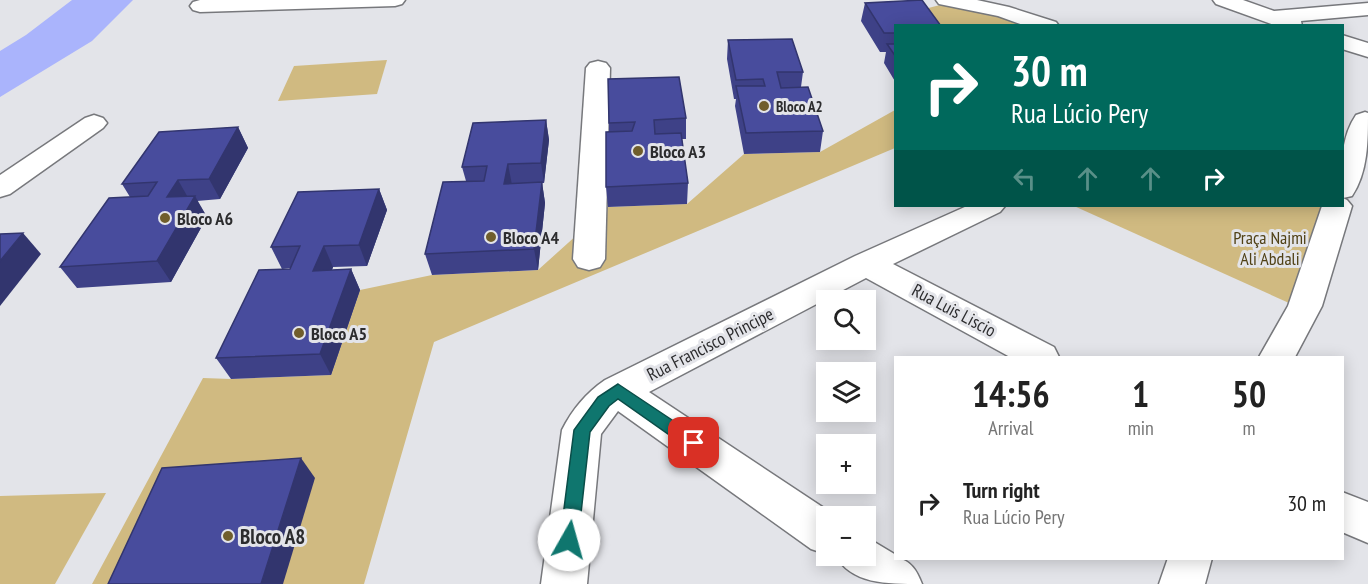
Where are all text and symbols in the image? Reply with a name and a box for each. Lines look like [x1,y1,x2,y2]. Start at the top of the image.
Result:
text: 30 m [1011,43,1088,98]
icon: right [912,48,990,126]
text: Rua Lúcio Pery [1011,96,1148,130]
place label: Bloco A2 [776,97,823,116]
marker: Bloco A2 [757,99,771,113]
place label: Bloco A3 [650,140,706,163]
marker: Bloco A3 [631,144,645,158]
icon: left [1008,162,1041,195]
icon: ahead [1071,162,1104,195]
icon: ahead [1134,162,1167,195]
icon: right [1197,162,1230,195]
place label: Bloco A6 [177,207,233,230]
marker: Bloco A6 [158,211,172,225]
place label: Bloco A4 [503,226,559,249]
park label: Praça Najmi Ali Abdali [1233,226,1307,270]
marker: Bloco A4 [484,230,498,244]
street label: Rua Luis Liscio [908,278,1000,342]
map controls [816,290,876,566]
button: search [816,290,876,350]
street label: Rua Francisco Principe [643,302,777,386]
place label: Bloco A5 [311,322,367,345]
marker: Bloco A5 [292,326,306,340]
button: layers [816,362,876,422]
text: 14:56 [972,370,1050,417]
text: 1 [1132,370,1149,417]
text: 50 [1232,370,1266,417]
text: Arrival [988,415,1033,441]
text: min [1128,415,1154,441]
text: m [1242,415,1255,441]
pin [668,417,719,468]
icon: arrive [677,426,710,459]
button: + [816,434,876,494]
text: Turn right [963,476,1040,504]
icon: right [912,487,945,520]
text: 30 m [1287,489,1326,517]
text: Rua Lúcio Pery [963,504,1065,530]
button: − [816,506,876,566]
position arrow [537,508,601,572]
place label: Bloco A8 [240,523,305,550]
marker: Bloco A8 [221,529,235,543]

